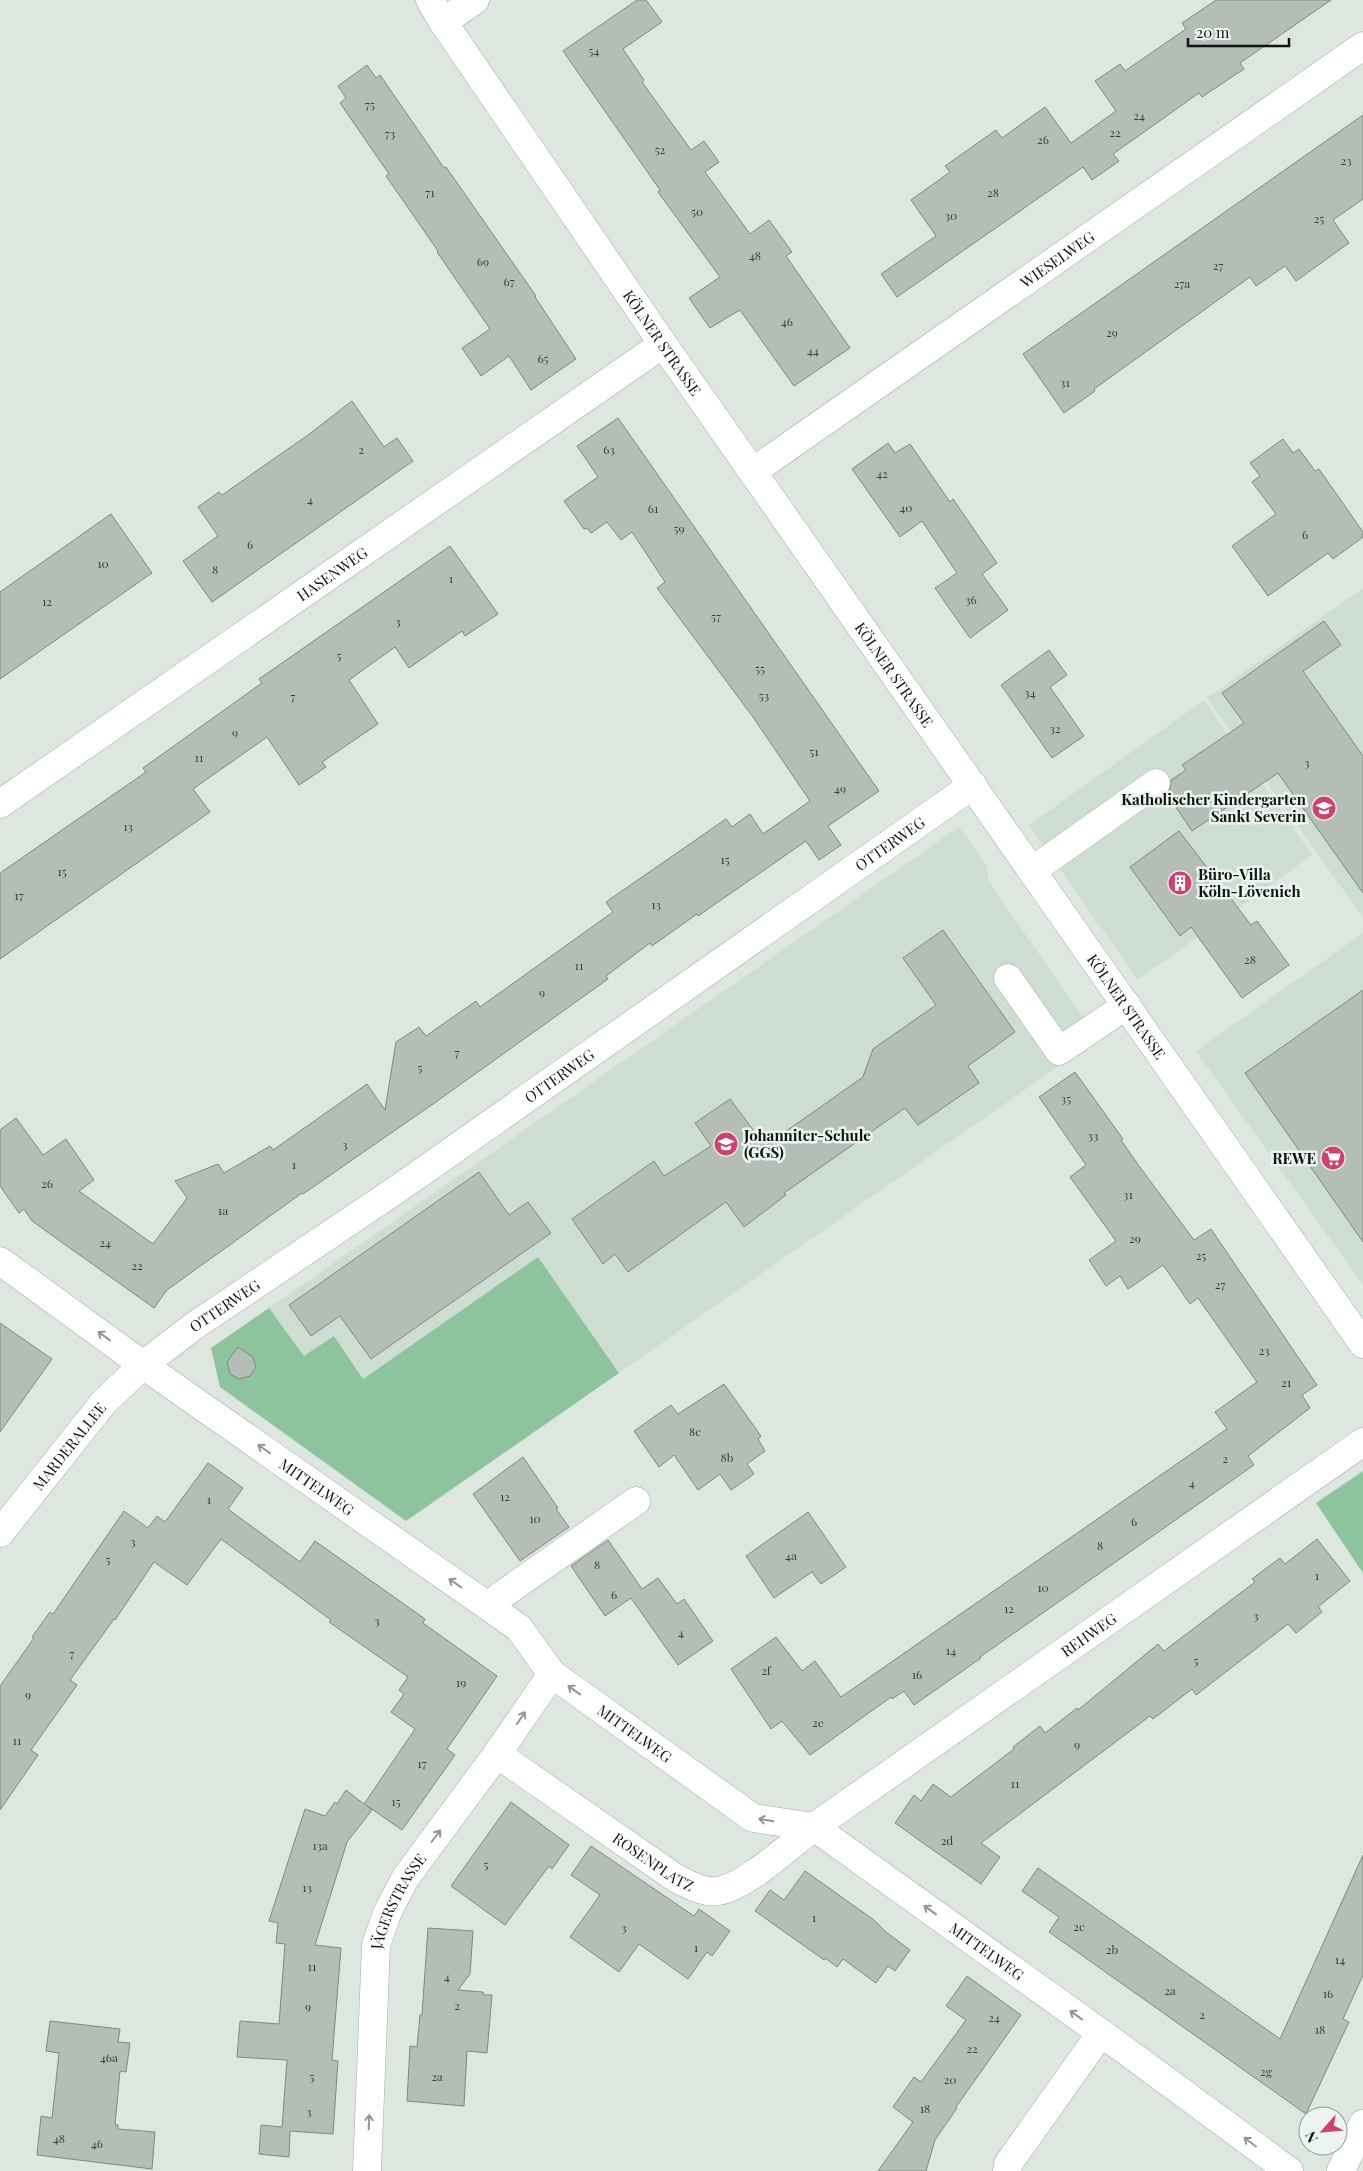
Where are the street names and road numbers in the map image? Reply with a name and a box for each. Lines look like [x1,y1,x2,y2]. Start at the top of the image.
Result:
street label: WIESELWEG [1015,226,1098,293]
street label: KÖLNER STRASSE [619,286,706,399]
street label: HASENWEG [293,542,372,605]
street label: KÖLNER STRASSE [851,618,938,731]
street label: OTTERWEG [851,812,929,875]
street label: KÖLNER STRASSE [1083,950,1170,1063]
street label: OTTERWEG [520,1044,598,1107]
street label: OTTERWEG [185,1274,264,1336]
street label: MARDERALLEE [28,1398,110,1494]
street label: MITTELWEG [276,1454,359,1520]
street label: REHWEG [1057,1608,1121,1661]
street label: MITTELWEG [594,1700,676,1767]
street label: ROSENPLATZ [609,1828,697,1896]
street label: JÄGERSTRASSE [366,1849,430,1950]
street label: MITTELWEG [946,1918,1028,1985]

